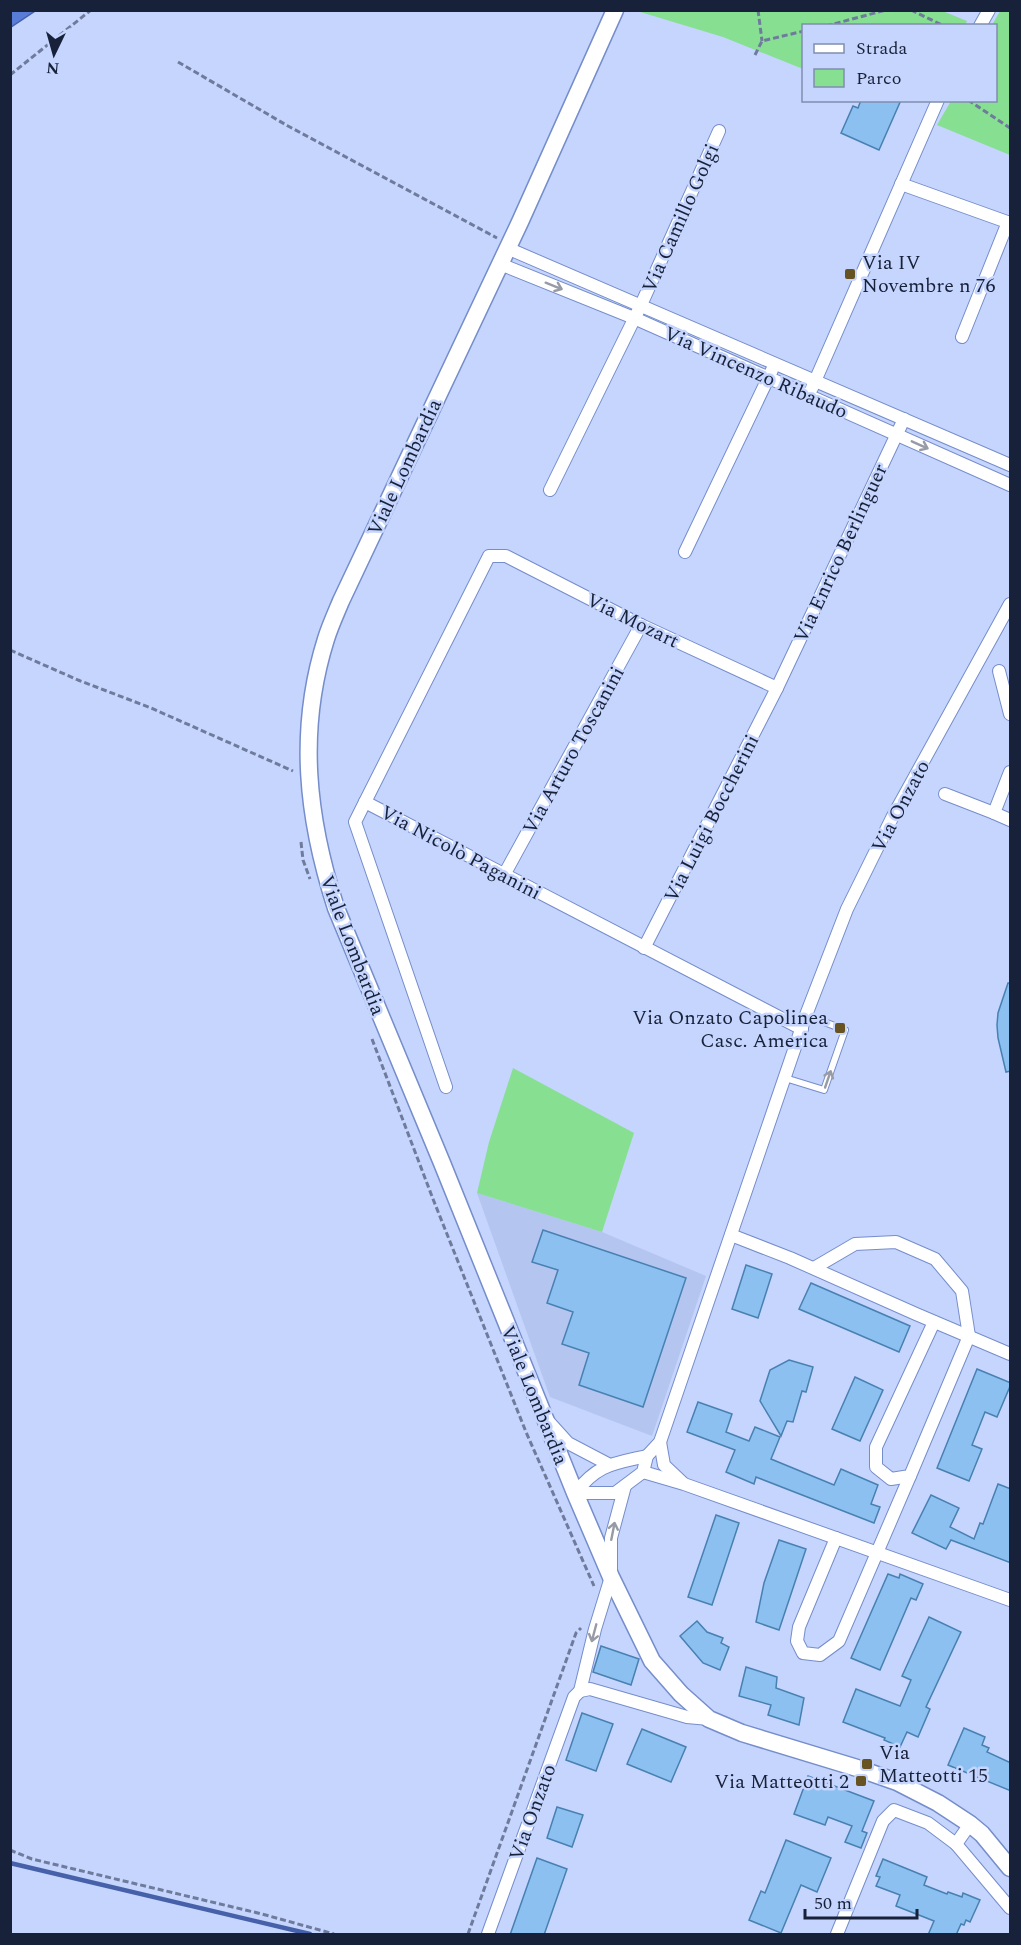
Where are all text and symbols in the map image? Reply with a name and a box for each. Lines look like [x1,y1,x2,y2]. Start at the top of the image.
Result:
north arrow [24,24,84,84]
legend [802,24,997,102]
text: Strada [856,35,907,62]
text: N [45,55,60,80]
text: Parco [856,65,901,92]
street label: Via Camillo Golgi [635,139,727,298]
place label: Via IV Novembre n 76 [862,248,996,301]
marker: Via IV Novembre n 76 [843,267,857,281]
one-way arrow [544,281,563,292]
street label: Via Vincenzo Ribaudo [659,319,852,427]
street label: Viale Lombardia [360,394,450,541]
one-way arrow [910,439,928,451]
street label: Via Enrico Berlinguer [786,459,896,648]
street label: Via Mozart [581,585,684,656]
street label: Via Arturo Toscanini [515,661,632,840]
street label: Via Luigi Boccherini [657,729,767,908]
street label: Via Onzato [864,755,938,858]
street label: Via Nicolò Paganini [375,798,546,908]
street label: Viale Lombardia [312,871,393,1020]
place label: Via Onzato Capolinea Casc. America [632,1003,828,1056]
marker: Via Onzato Capolinea Casc. America [833,1021,847,1035]
one-way arrow [823,1070,834,1089]
street label: Viale Lombardia [492,1321,576,1470]
one-way arrow [608,1522,619,1541]
one-way arrow [588,1623,599,1642]
place label: Via Matteotti 15 [879,1738,988,1791]
marker: Via Matteotti 15 [860,1757,874,1771]
street label: Via Onzato [502,1760,564,1865]
place label: Via Matteotti 2 [714,1767,849,1797]
marker: Via Matteotti 2 [854,1774,868,1788]
scale bar [805,1882,918,1920]
text: 50 m [814,1890,852,1917]

